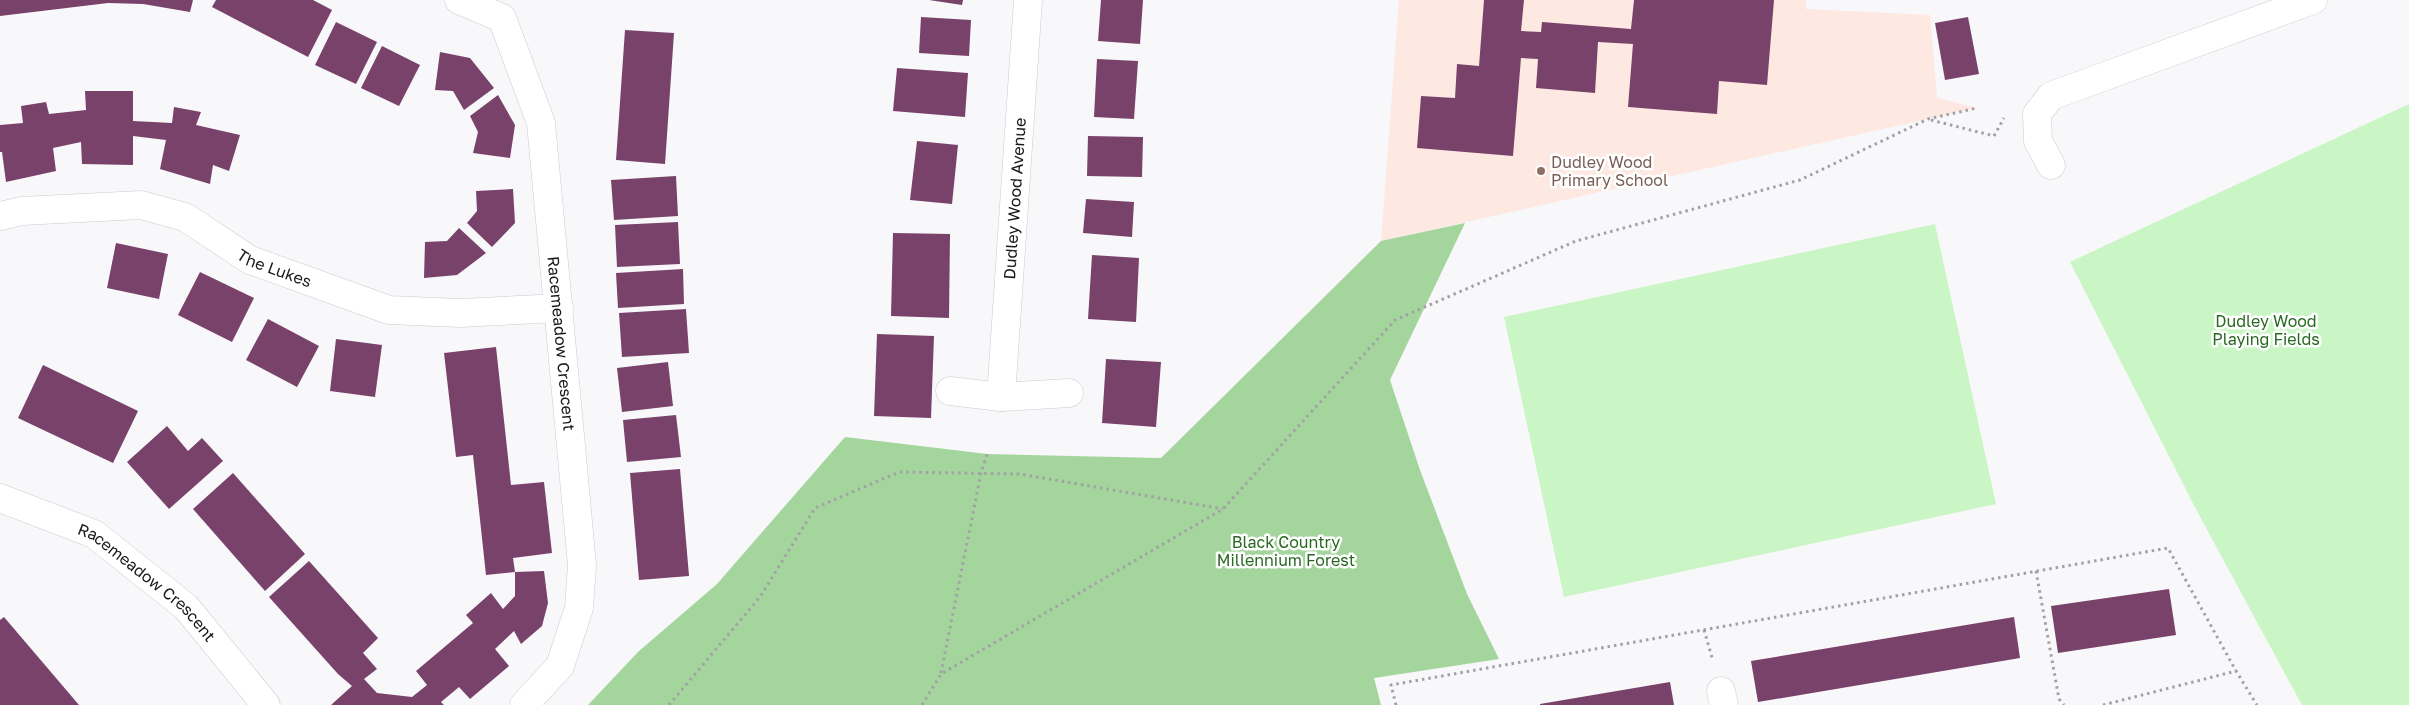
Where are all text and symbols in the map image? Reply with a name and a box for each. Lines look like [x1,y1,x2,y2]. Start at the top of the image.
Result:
street label: Dudley Wood Avenue [999,117,1030,280]
place label: Dudley Wood Primary School [1551,152,1668,190]
marker: Dudley Wood Primary School [1535,165,1547,177]
street label: The Lukes [233,244,314,291]
street label: Racemeadow Crescent [543,255,580,432]
park label: Dudley Wood Playing Fields [2212,311,2320,349]
street label: Racemeadow Crescent [75,519,220,646]
park label: Black Country Millennium Forest [1217,532,1355,570]

